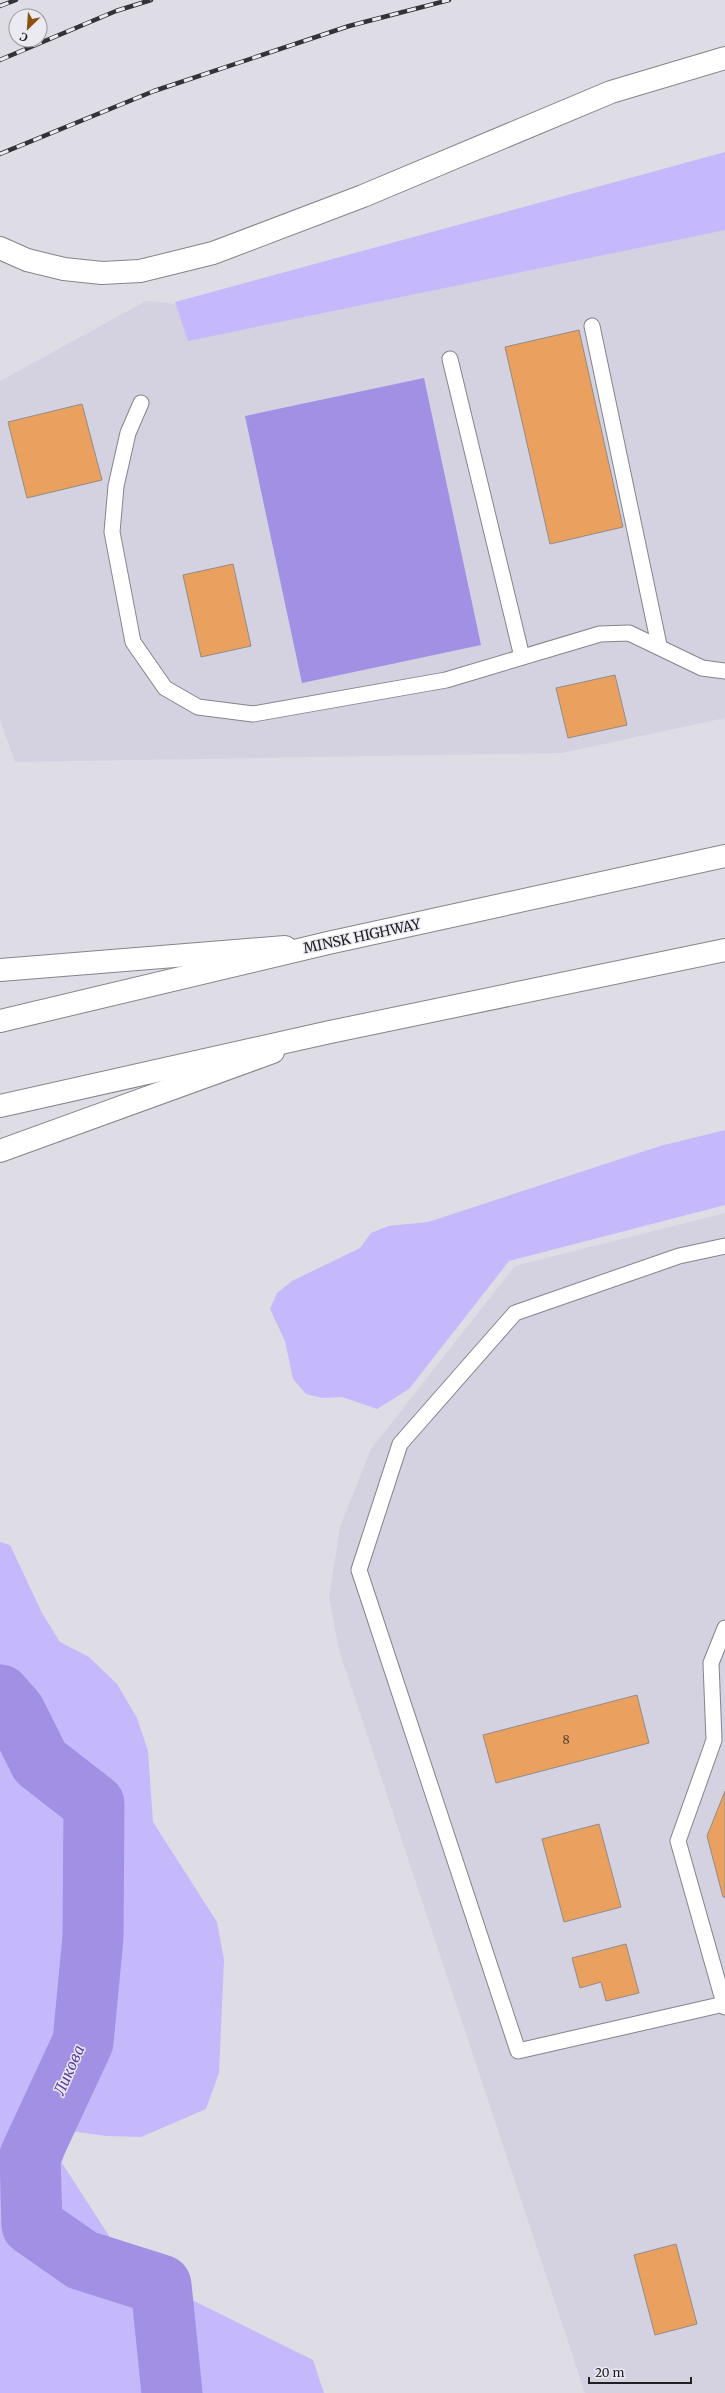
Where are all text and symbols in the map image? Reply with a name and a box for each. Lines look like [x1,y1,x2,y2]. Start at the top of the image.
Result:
north arrow [8,8,48,48]
text: С [18,29,30,45]
street label: MINSK HIGHWAY [302,915,423,957]
house number: 8 [562,1732,570,1747]
water label: Ликова [49,2042,88,2099]
scale bar [589,2359,691,2385]
text: 20 m [595,2365,624,2380]

